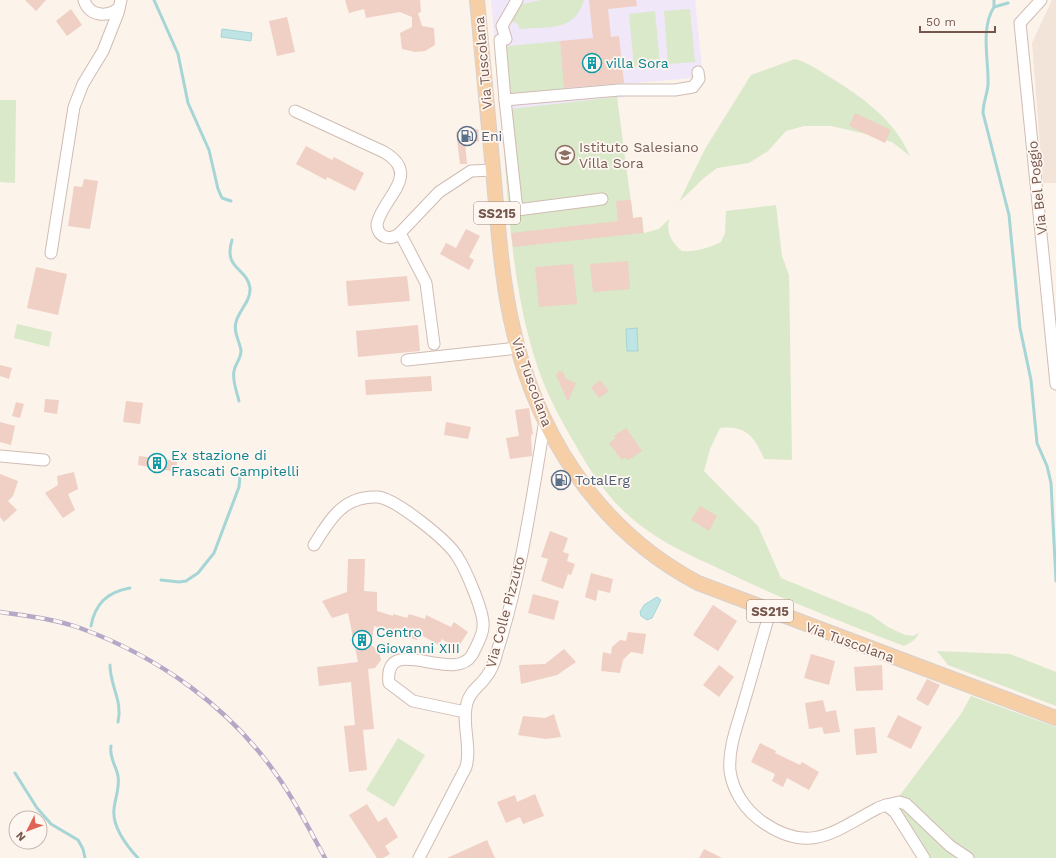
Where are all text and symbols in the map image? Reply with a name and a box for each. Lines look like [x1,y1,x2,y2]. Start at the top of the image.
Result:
scale bar [920,8,995,34]
text: 50 m [926,15,956,29]
street label: Via Tuscolana [471,16,495,110]
building icon: villa Sora [581,52,603,74]
place label: villa Sora [606,55,669,71]
fuel station icon: Eni [456,125,478,147]
place label: Eni [481,128,502,144]
place label: Istituto Salesiano Villa Sora [579,139,699,171]
street label: Via Bel Poggio [1024,140,1050,236]
school or university icon: Istituto Salesiano Villa Sora [554,144,576,166]
road number: SS215 [474,202,520,224]
street label: Via Tuscolana [509,335,556,429]
place label: Ex stazione di Frascati Campitelli [171,447,299,479]
building icon: Ex stazione di Frascati Campitelli [146,452,168,474]
fuel station icon: TotalErg [550,469,572,491]
place label: TotalErg [575,472,631,488]
street label: Via Colle Pizzuto [482,555,528,669]
road number: SS215 [747,600,793,622]
street label: Via Tuscolana [803,619,897,666]
place label: Centro Giovanni XIII [376,624,460,656]
building icon: Centro Giovanni XIII [351,629,373,651]
north arrow [8,810,48,850]
text: N [13,829,28,844]

